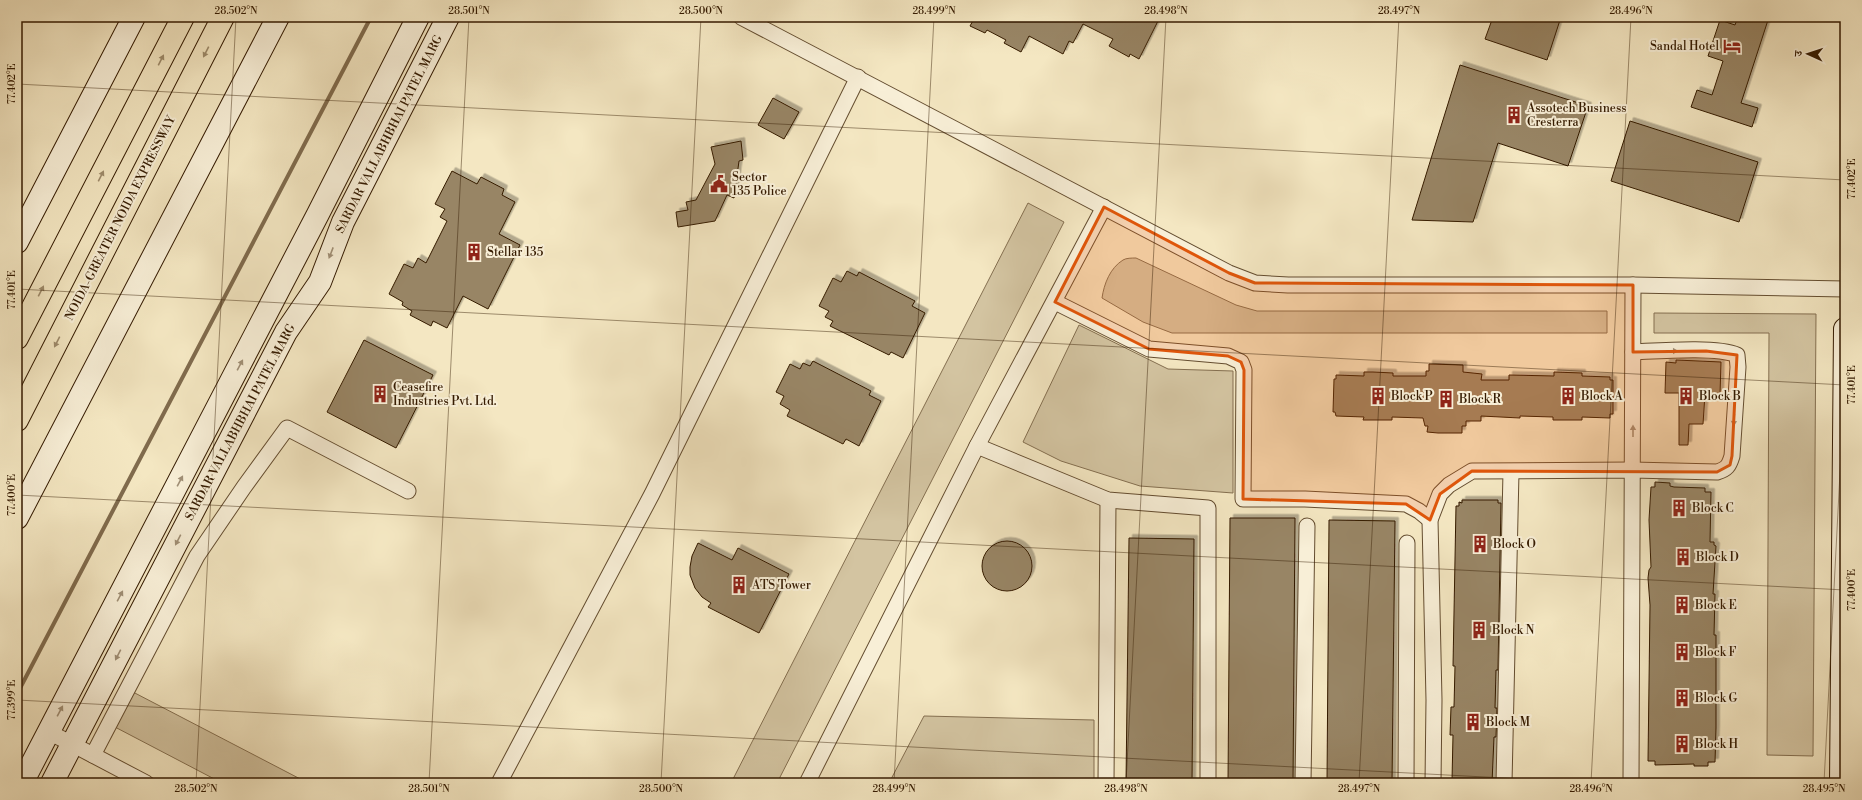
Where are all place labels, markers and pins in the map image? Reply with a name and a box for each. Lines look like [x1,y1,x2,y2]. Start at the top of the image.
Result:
hotel icon: Sandal Hotel [1722,36,1742,56]
place label: Sandal Hotel [1650,39,1719,54]
place label: Assotech Business Cresterra [1526,101,1626,130]
building icon: Assotech Business Cresterra [1504,105,1524,125]
place label: Sector 135 Police [732,170,787,199]
public building icon: Sector 135 Police [709,174,729,194]
building icon: Stellar 135 [464,242,484,262]
place label: Stellar 135 [487,245,544,260]
place label: Ceasefire Industries Pvt. Ltd. [393,380,497,409]
building icon: Ceasefire Industries Pvt. Ltd. [370,384,390,404]
building icon: Block P [1368,386,1388,406]
building icon: Block A [1558,386,1578,406]
building icon: Block B [1676,386,1696,406]
place label: Block P [1390,389,1433,404]
building icon: Block R [1436,389,1456,409]
place label: Block A [1580,389,1624,404]
place label: Block B [1698,389,1741,404]
place label: Block R [1458,392,1502,407]
building icon: Block C [1669,498,1689,518]
place label: Block C [1691,501,1734,516]
building icon: Block O [1470,534,1490,554]
place label: Block O [1492,537,1536,552]
building icon: Block D [1673,547,1693,567]
place label: Block D [1695,550,1739,565]
building icon: ATS Tower [729,575,749,595]
place label: ATS Tower [751,578,811,593]
building icon: Block E [1672,595,1692,615]
place label: Block E [1694,598,1737,613]
building icon: Block N [1469,620,1489,640]
place label: Block N [1491,623,1535,638]
building icon: Block F [1672,642,1692,662]
place label: Block F [1694,645,1737,660]
building icon: Block G [1672,688,1692,708]
place label: Block G [1694,691,1738,706]
building icon: Block M [1463,712,1483,732]
place label: Block M [1485,715,1531,730]
building icon: Block H [1672,734,1692,754]
place label: Block H [1694,737,1739,752]

